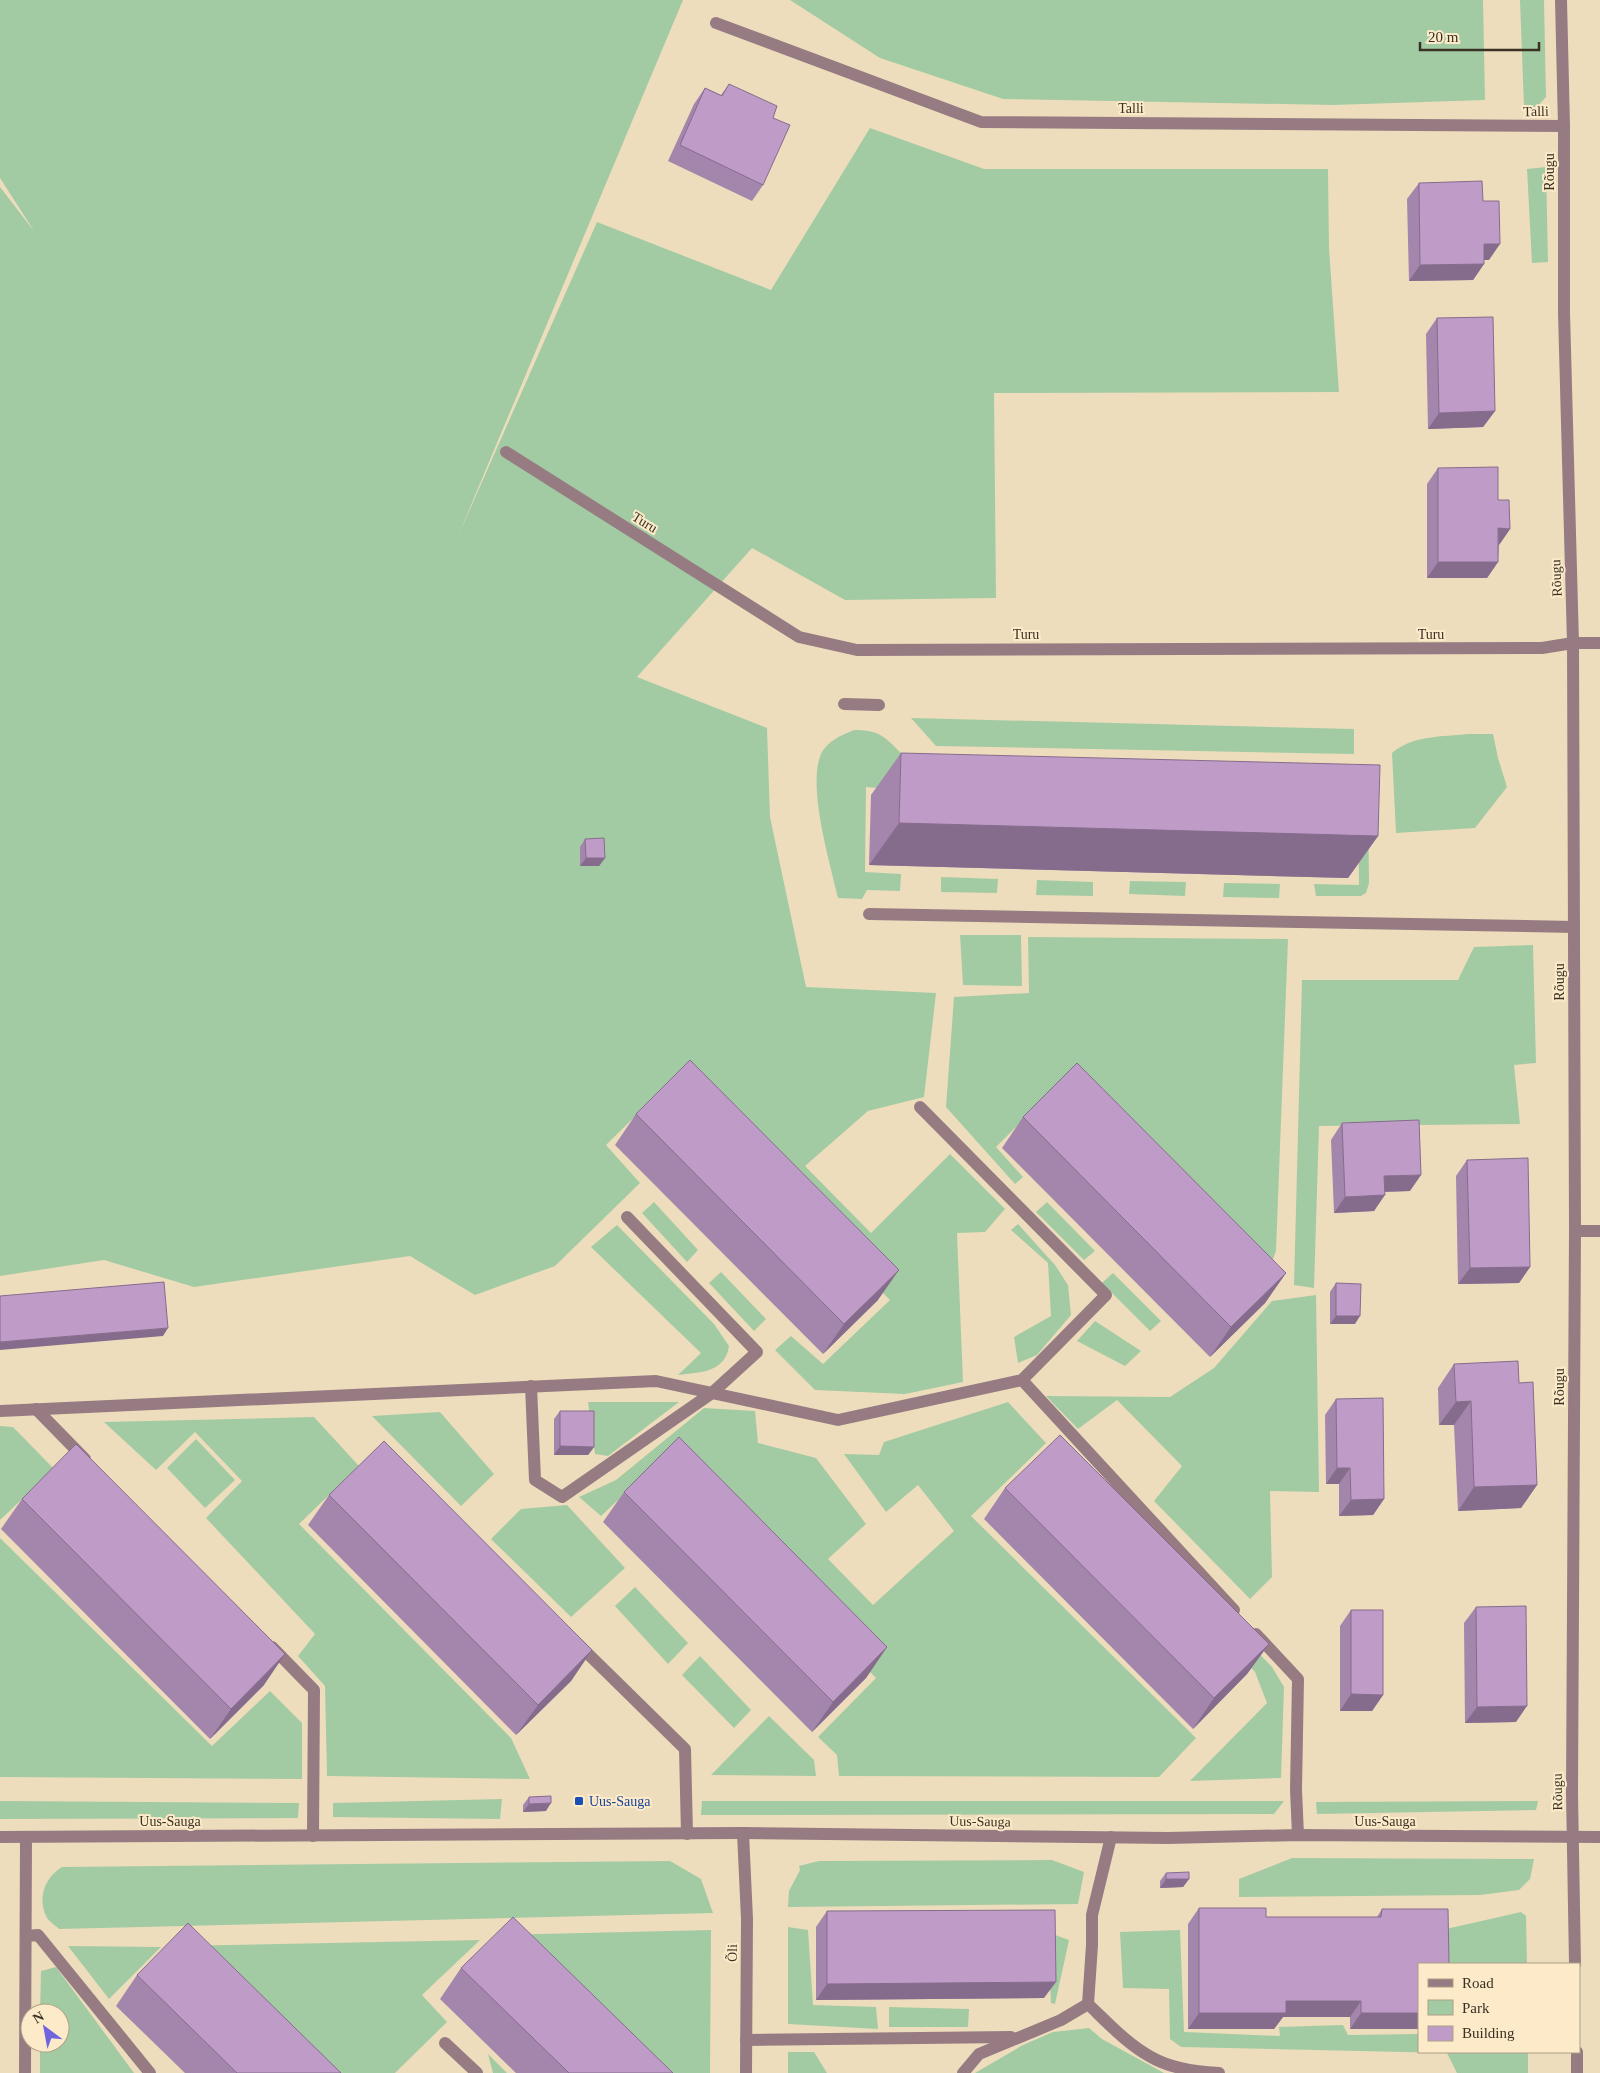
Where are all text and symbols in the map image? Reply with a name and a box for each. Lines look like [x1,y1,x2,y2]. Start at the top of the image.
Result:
scale bar [1420,20,1539,52]
text: 20 m [1428,29,1459,45]
street label: Talli [1118,101,1144,116]
street label: Talli [1523,104,1549,119]
street label: Rõugu [1542,153,1557,191]
street label: Turu [629,509,660,536]
street label: Rõugu [1548,559,1565,597]
street label: Turu [1013,627,1039,642]
street label: Turu [1418,627,1444,642]
street label: Rõugu [1552,963,1567,1001]
street label: Rõugu [1552,1368,1567,1406]
street label: Rõugu [1550,1773,1565,1811]
place label: Uus-Sauga [589,1794,651,1809]
marker: Uus-Sauga [573,1795,585,1807]
street label: Uus-Sauga [949,1813,1012,1830]
street label: Uus-Sauga [139,1814,202,1829]
street label: Uus-Sauga [1354,1814,1417,1829]
street label: Õli [724,1944,740,1962]
legend [1418,1963,1580,2053]
text: Road [1462,1975,1494,1991]
text: Park [1462,2000,1490,2016]
north arrow [20,2003,70,2053]
text: N [30,2008,47,2026]
text: Building [1462,2025,1515,2041]

